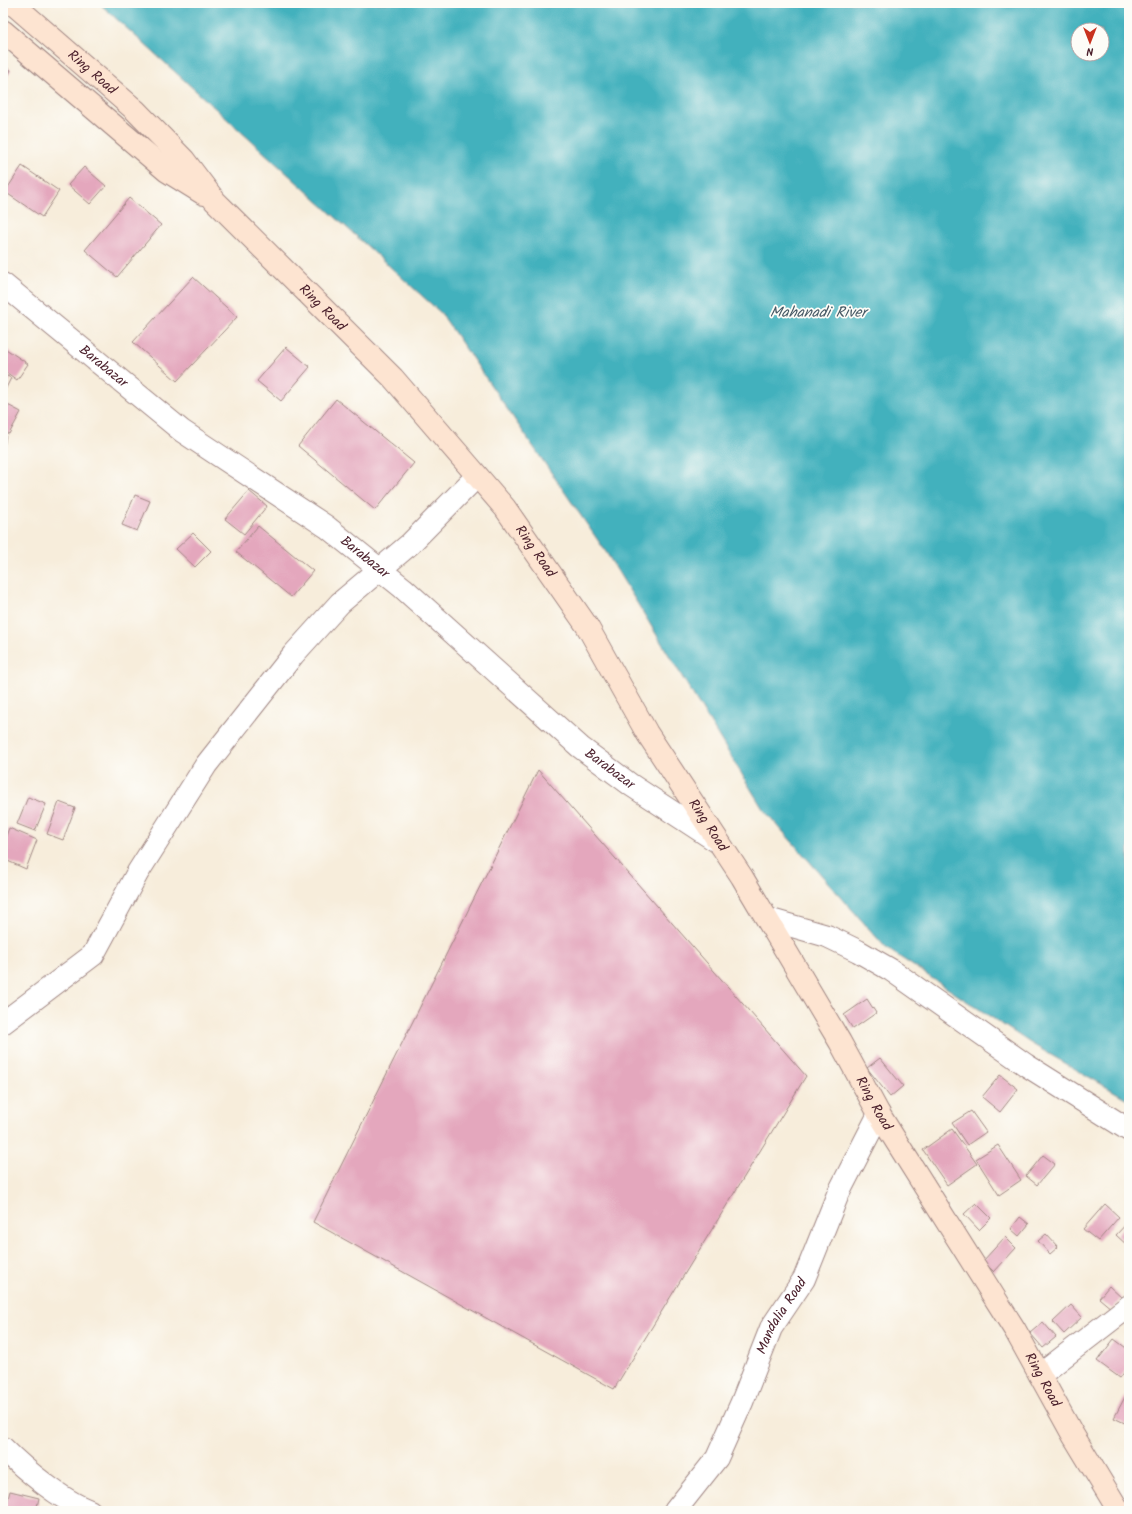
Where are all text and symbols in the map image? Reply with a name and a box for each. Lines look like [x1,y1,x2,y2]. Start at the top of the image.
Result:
north arrow [1070,22,1110,62]
text: N [1086,42,1093,60]
street label: Ring Road [62,45,122,101]
street label: Ring Road [294,279,352,337]
water label: Mahanadi River [770,301,869,325]
street label: Barabazar [74,340,134,394]
street label: Ring Road [509,521,562,583]
street label: Barabazar [335,531,395,585]
street label: Barabazar [580,743,640,796]
street label: Ring Road [682,794,734,857]
street label: Ring Road [850,1072,898,1136]
street label: Mandalia Road [751,1273,813,1357]
street label: Ring Road [1019,1349,1067,1412]

